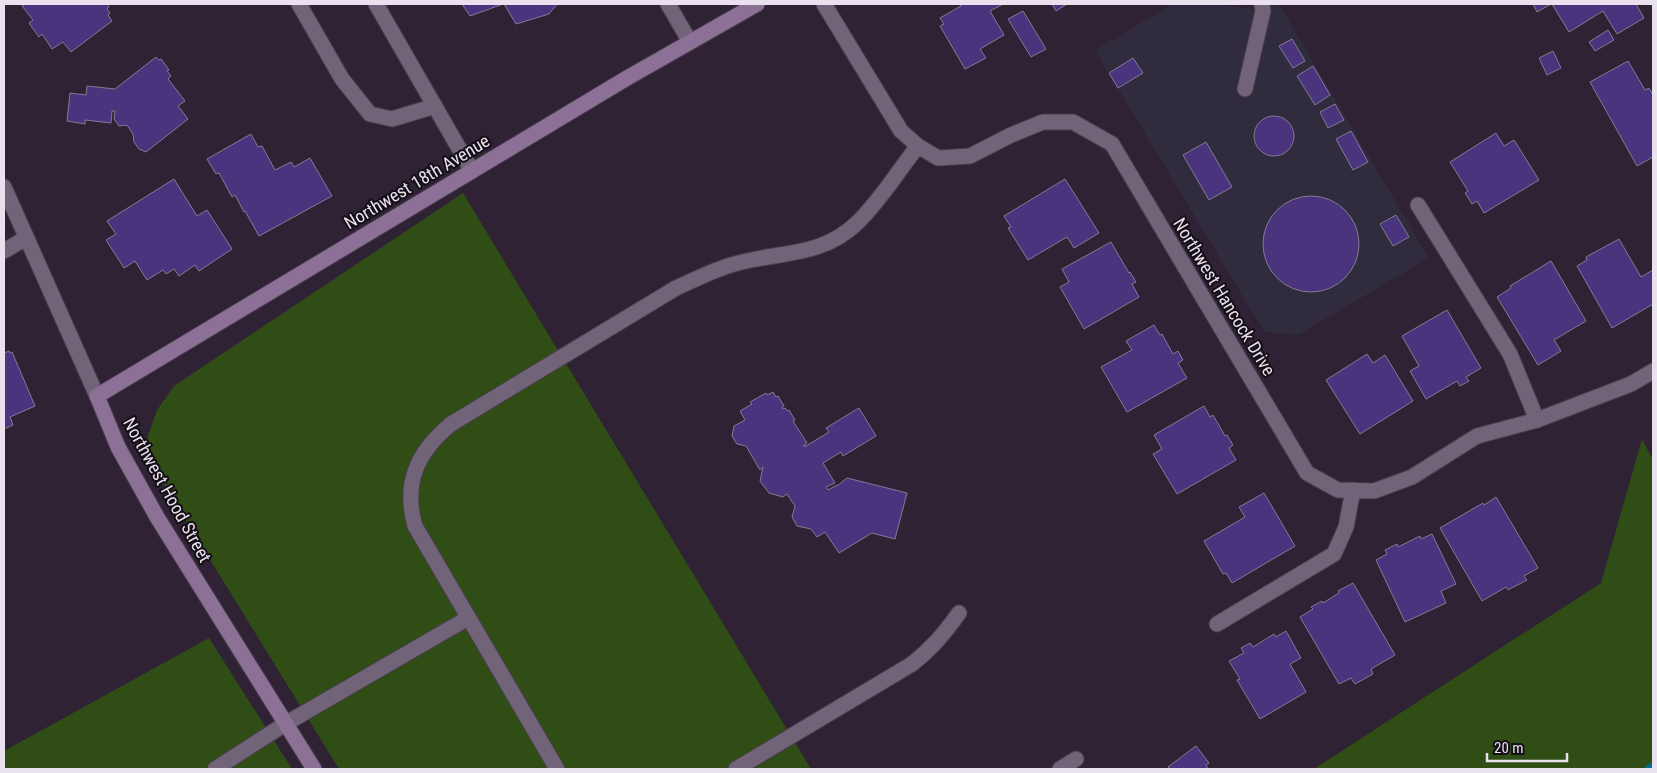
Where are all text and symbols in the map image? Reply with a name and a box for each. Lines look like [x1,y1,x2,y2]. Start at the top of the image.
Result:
street label: Northwest 18th Avenue [340,130,493,233]
street label: Northwest Hancock Drive [1169,214,1280,379]
street label: Northwest Hood Street [119,414,216,566]
scale bar [1487,730,1567,762]
text: 20 m [1494,739,1524,757]

